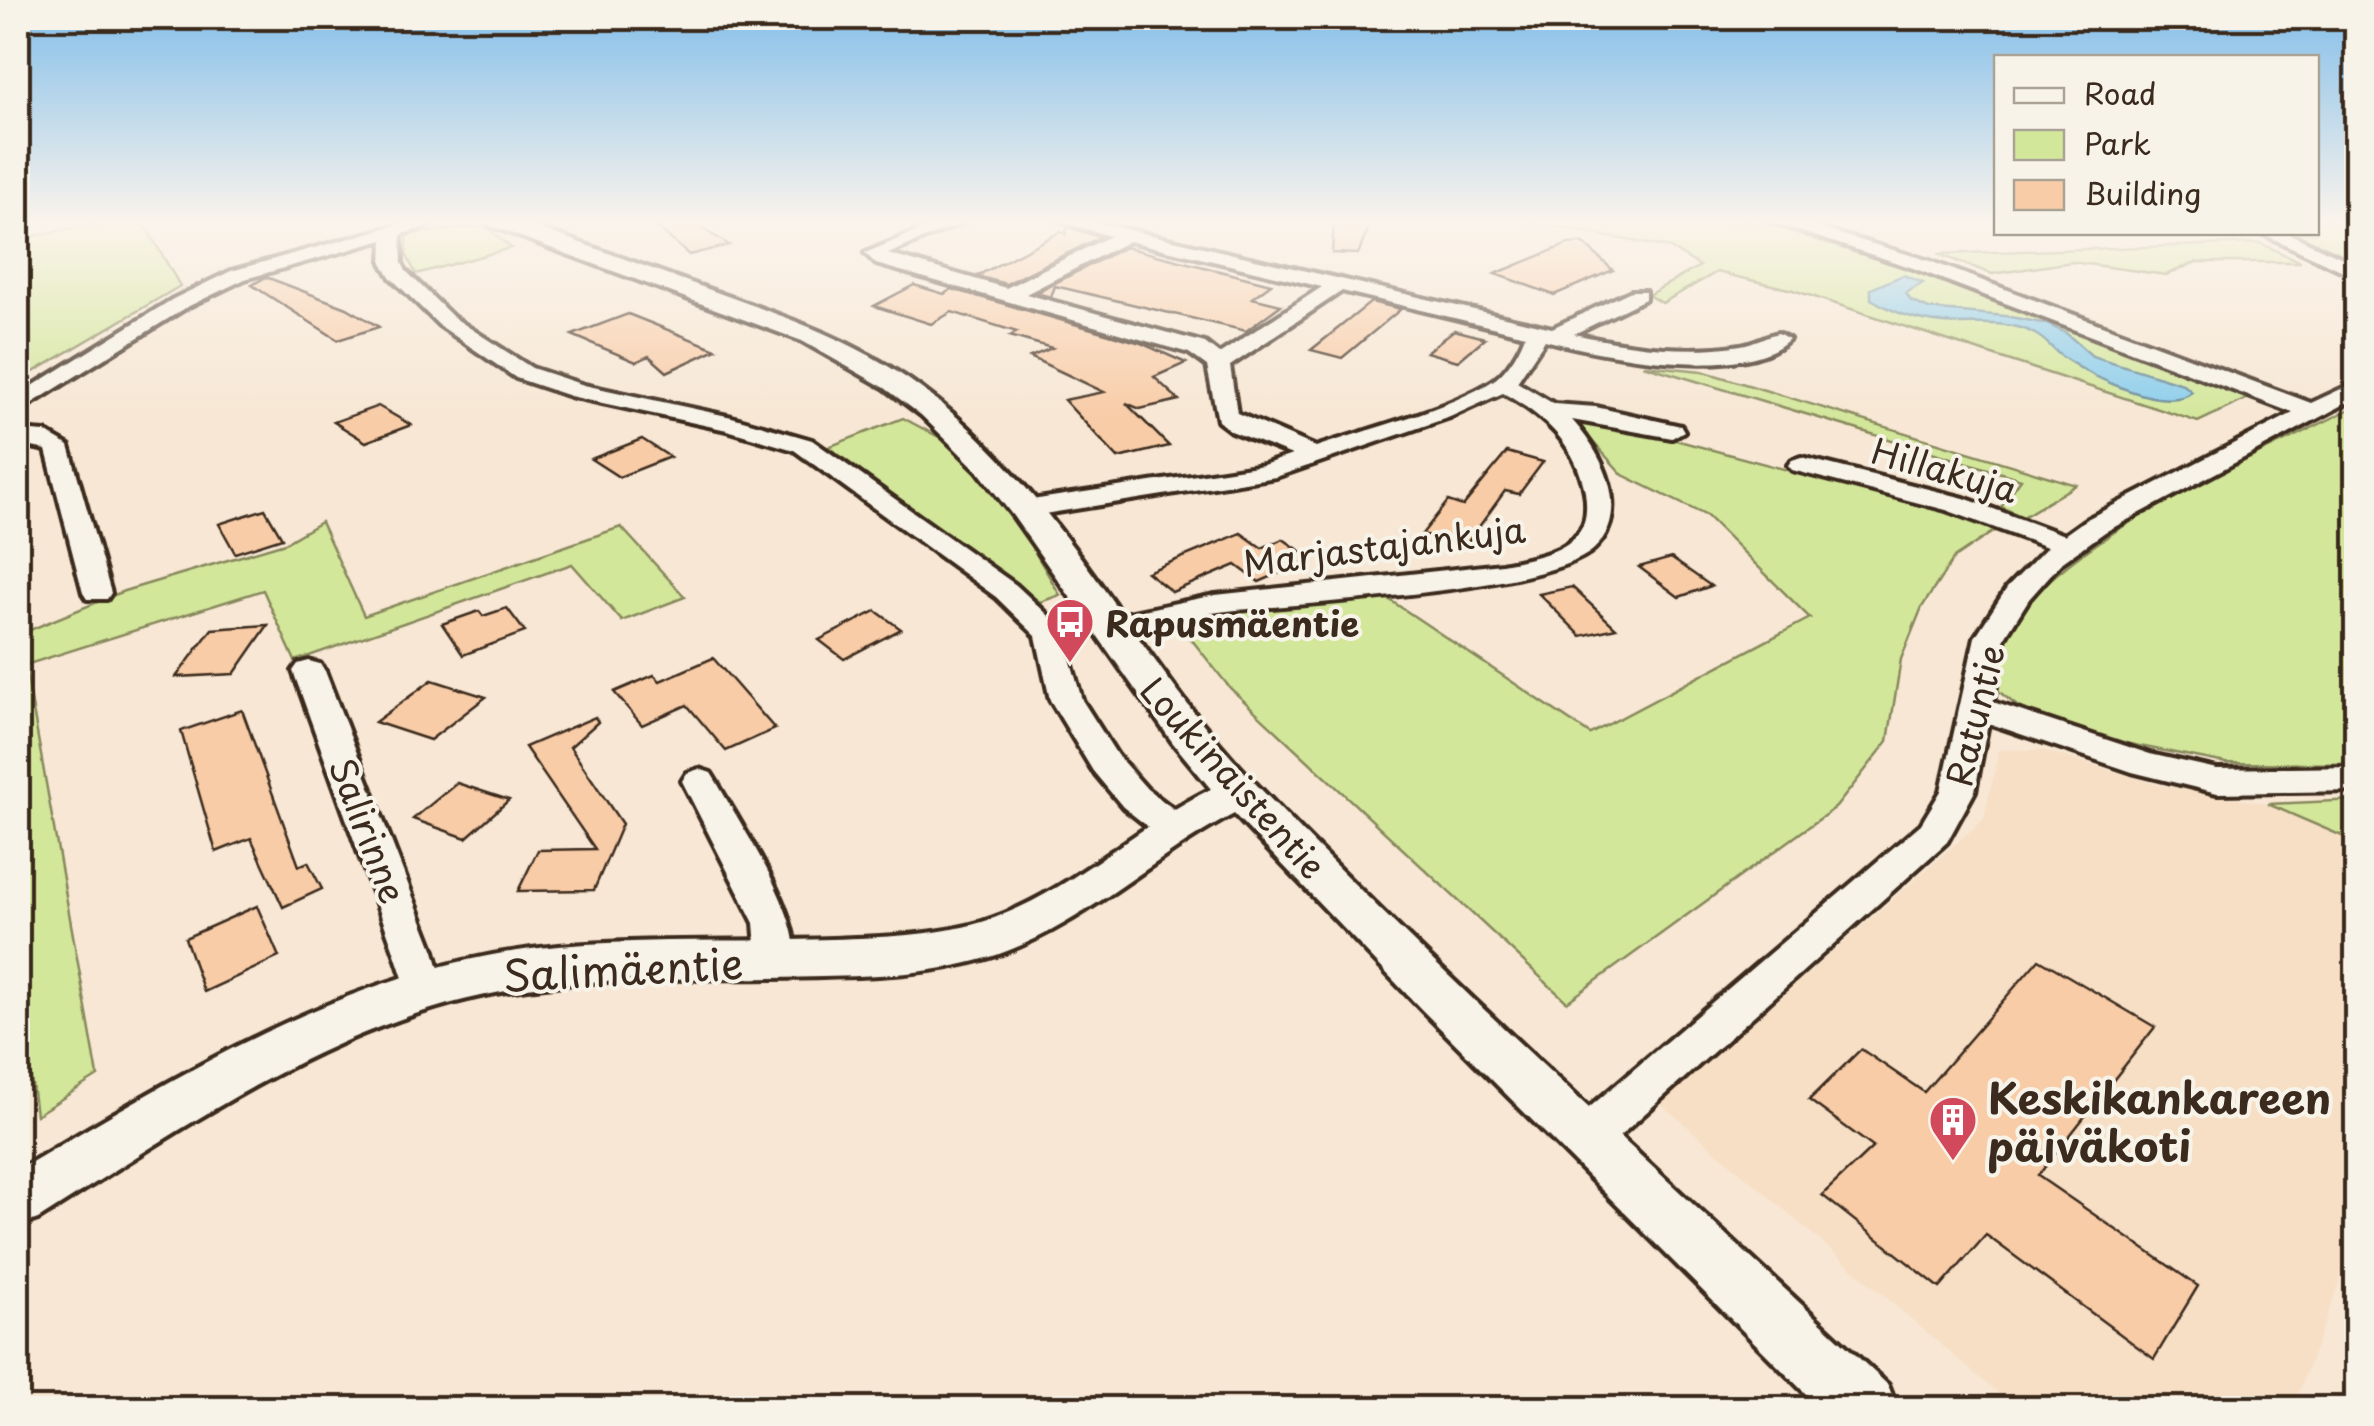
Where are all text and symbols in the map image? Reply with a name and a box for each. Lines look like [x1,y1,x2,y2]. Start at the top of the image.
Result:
legend [1994,55,2319,235]
text: Road [2084,70,2157,115]
text: Park [2084,120,2151,165]
text: Building [2084,170,2201,215]
street label: Hillakuja [1866,423,2024,515]
street label: Marjastajankuja [1240,501,1528,589]
bus stop icon: Rapusmäentie [1044,596,1096,664]
place label: Rapusmäentie [1105,596,1359,649]
street label: Ratuntie [1931,639,2017,791]
street label: Loukinaistentie [1129,664,1339,890]
street label: Salirinne [317,750,421,910]
street label: Salimäentie [501,930,745,1006]
place label: Keskikankareen päiväkoti [1988,1065,2331,1176]
building icon: Keskikankareen päiväkoti [1927,1094,1979,1162]

